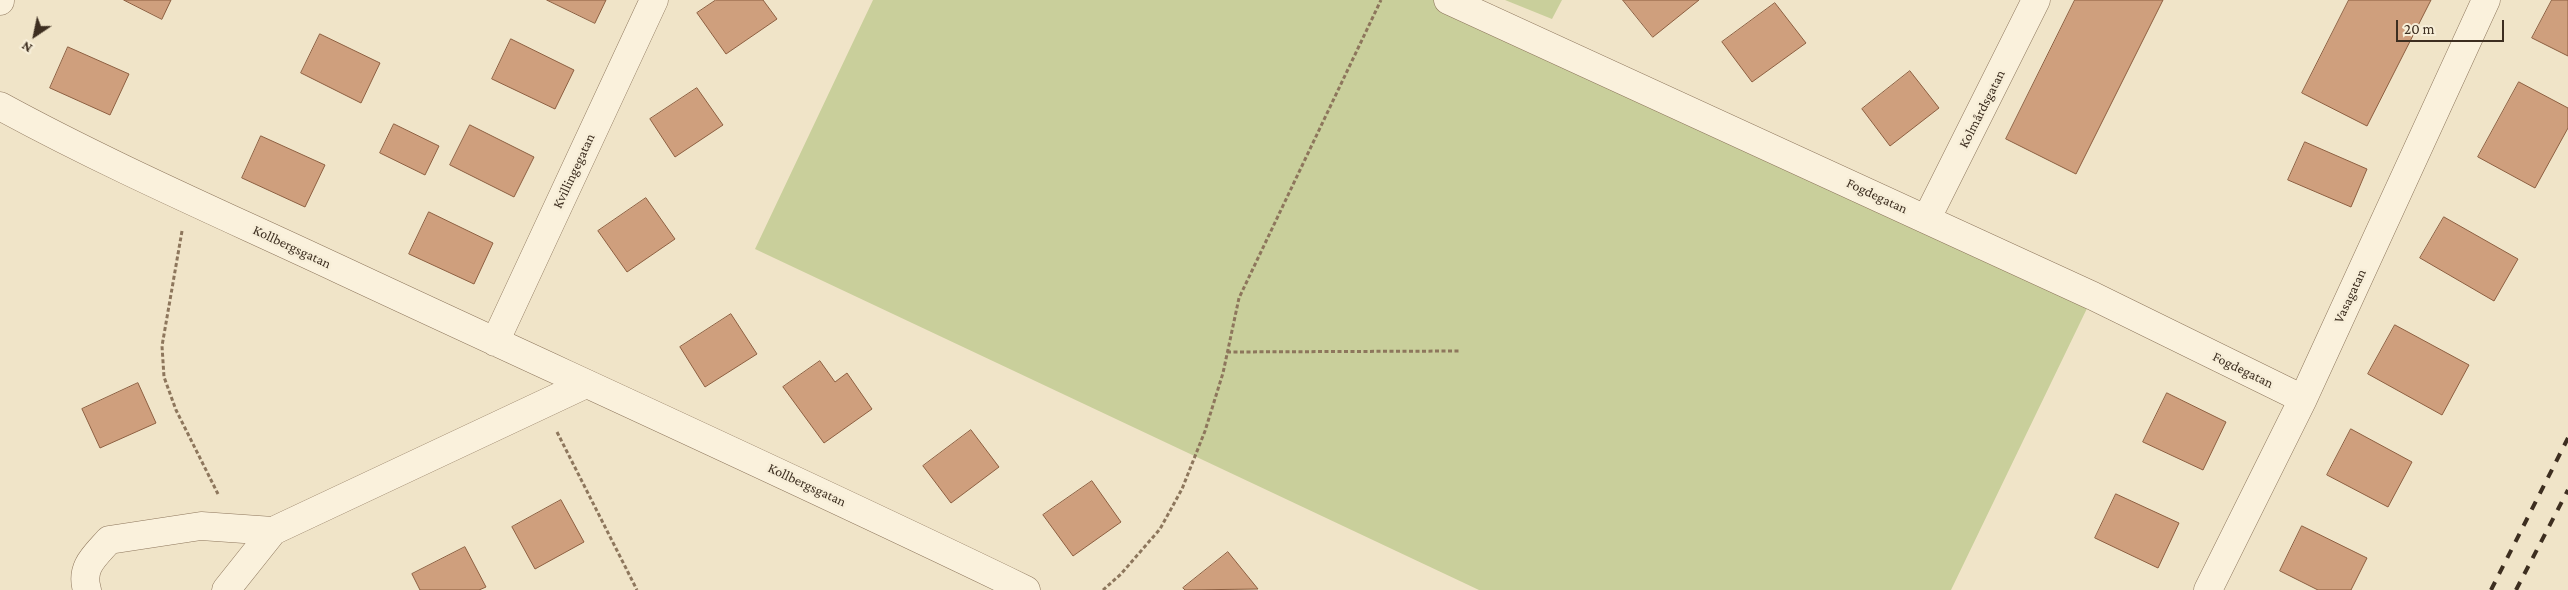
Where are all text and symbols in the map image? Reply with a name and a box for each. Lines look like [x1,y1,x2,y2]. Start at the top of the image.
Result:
north arrow [10,10,60,60]
scale bar [2398,10,2506,42]
text: 20 m [2404,21,2435,37]
text: N [18,38,35,57]
street label: Kolmårdsgatan [1955,67,2009,151]
street label: Kvillingegatan [549,131,599,211]
street label: Fogdegatan [1844,175,1910,217]
street label: Kollbergsgatan [250,222,334,272]
street label: Vasagatan [2330,266,2370,326]
street label: Fogdegatan [2210,348,2276,392]
street label: Kollbergsgatan [765,460,849,510]

